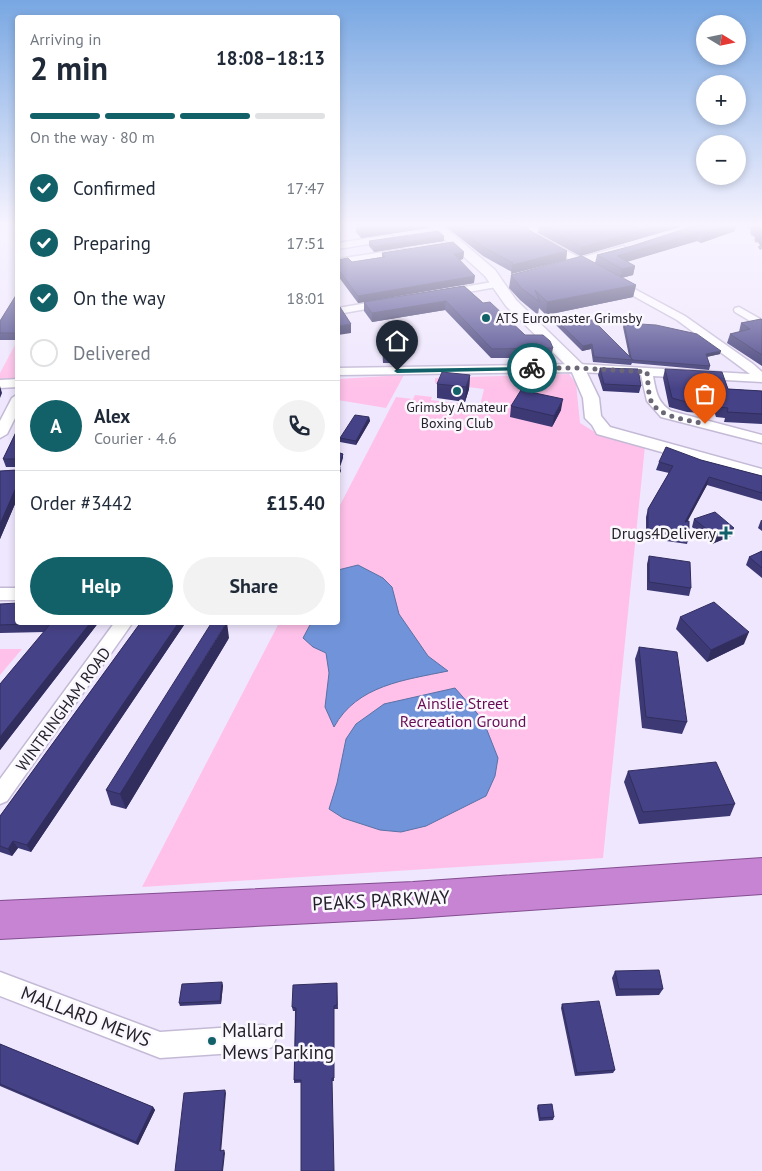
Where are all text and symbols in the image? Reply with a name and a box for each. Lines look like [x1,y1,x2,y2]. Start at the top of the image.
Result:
north arrow [696,15,746,65]
map controls [696,15,746,185]
text: Arriving in [30,29,101,49]
text: 18:08–18:13 [216,46,325,70]
text: 2 min [30,47,108,89]
button: + [696,75,746,125]
text: On the way · 80 m [30,127,155,147]
button: − [696,135,746,185]
icon: check [30,174,58,202]
text: Confirmed [73,176,156,200]
text: 17:47 [287,178,325,198]
icon: check [30,229,58,257]
text: Preparing [73,231,151,255]
text: 17:51 [287,233,325,253]
icon: check [30,284,58,312]
text: On the way [73,286,165,310]
text: 18:01 [287,288,325,308]
place label: ATS Euromaster Grimsby [496,309,643,327]
marker: ATS Euromaster Grimsby [480,312,492,324]
pin [376,320,418,371]
icon: home [383,327,411,355]
text: Delivered [73,341,151,365]
courier [507,343,557,393]
icon: bike [518,354,546,382]
pin [684,373,726,424]
icon: bag [691,380,719,408]
marker: Grimsby Amateur Boxing Club [451,385,463,397]
place label: Grimsby Amateur Boxing Club [406,398,508,432]
button: phone [273,400,325,452]
text: Alex [94,404,130,428]
text: A [50,414,62,438]
text: Courier · 4.6 [94,428,177,448]
text: Order #3442 [30,491,133,515]
text: £15.40 [266,491,325,515]
place label: Drugs4Delivery [611,523,717,543]
marker: Drugs4Delivery [720,527,732,539]
button: Help [30,557,173,615]
button: Share [183,557,325,615]
street label: WINTRINGHAM ROAD [11,643,115,775]
park label: Ainslie Street Recreation Ground [400,693,526,731]
street label: PEAKS PARKWAY [312,884,451,916]
street label: MALLARD MEWS [18,980,154,1052]
place label: Mallard Mews Parking [222,1018,334,1064]
marker: Mallard Mews Parking [206,1035,218,1047]

